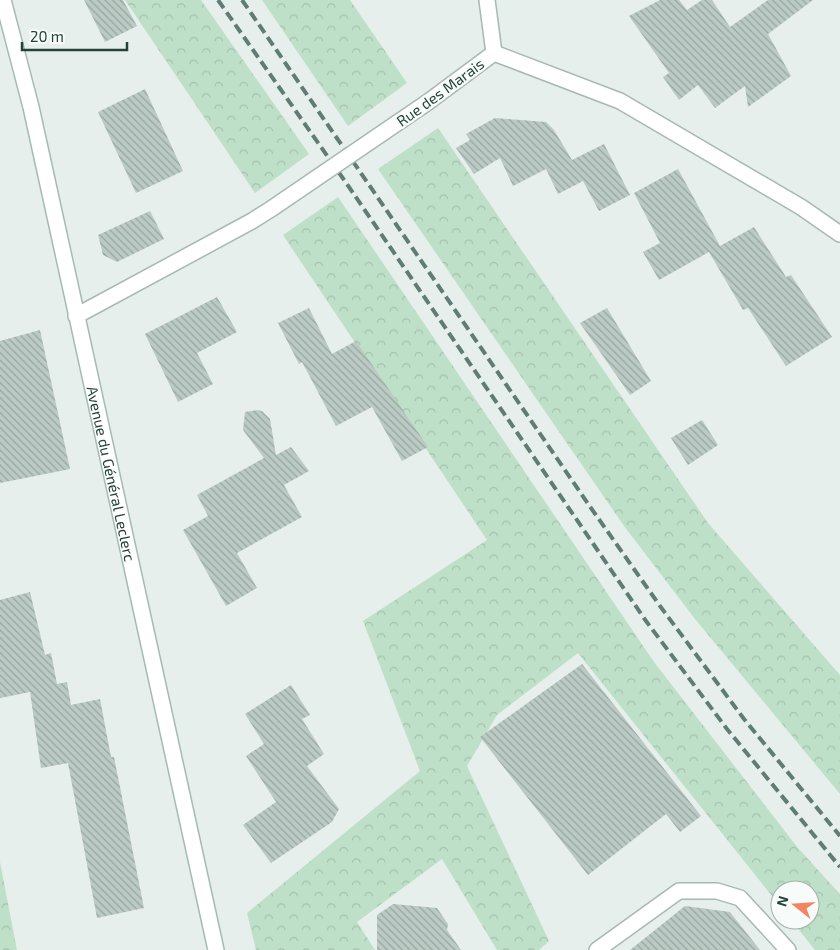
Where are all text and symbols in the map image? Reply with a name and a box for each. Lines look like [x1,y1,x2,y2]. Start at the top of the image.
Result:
scale bar [22,20,128,52]
text: 20 m [30,27,64,45]
street label: Rue des Marais [393,54,487,130]
street label: Avenue du Général Leclerc [83,384,139,563]
north arrow [770,880,820,930]
text: N [772,894,792,908]

